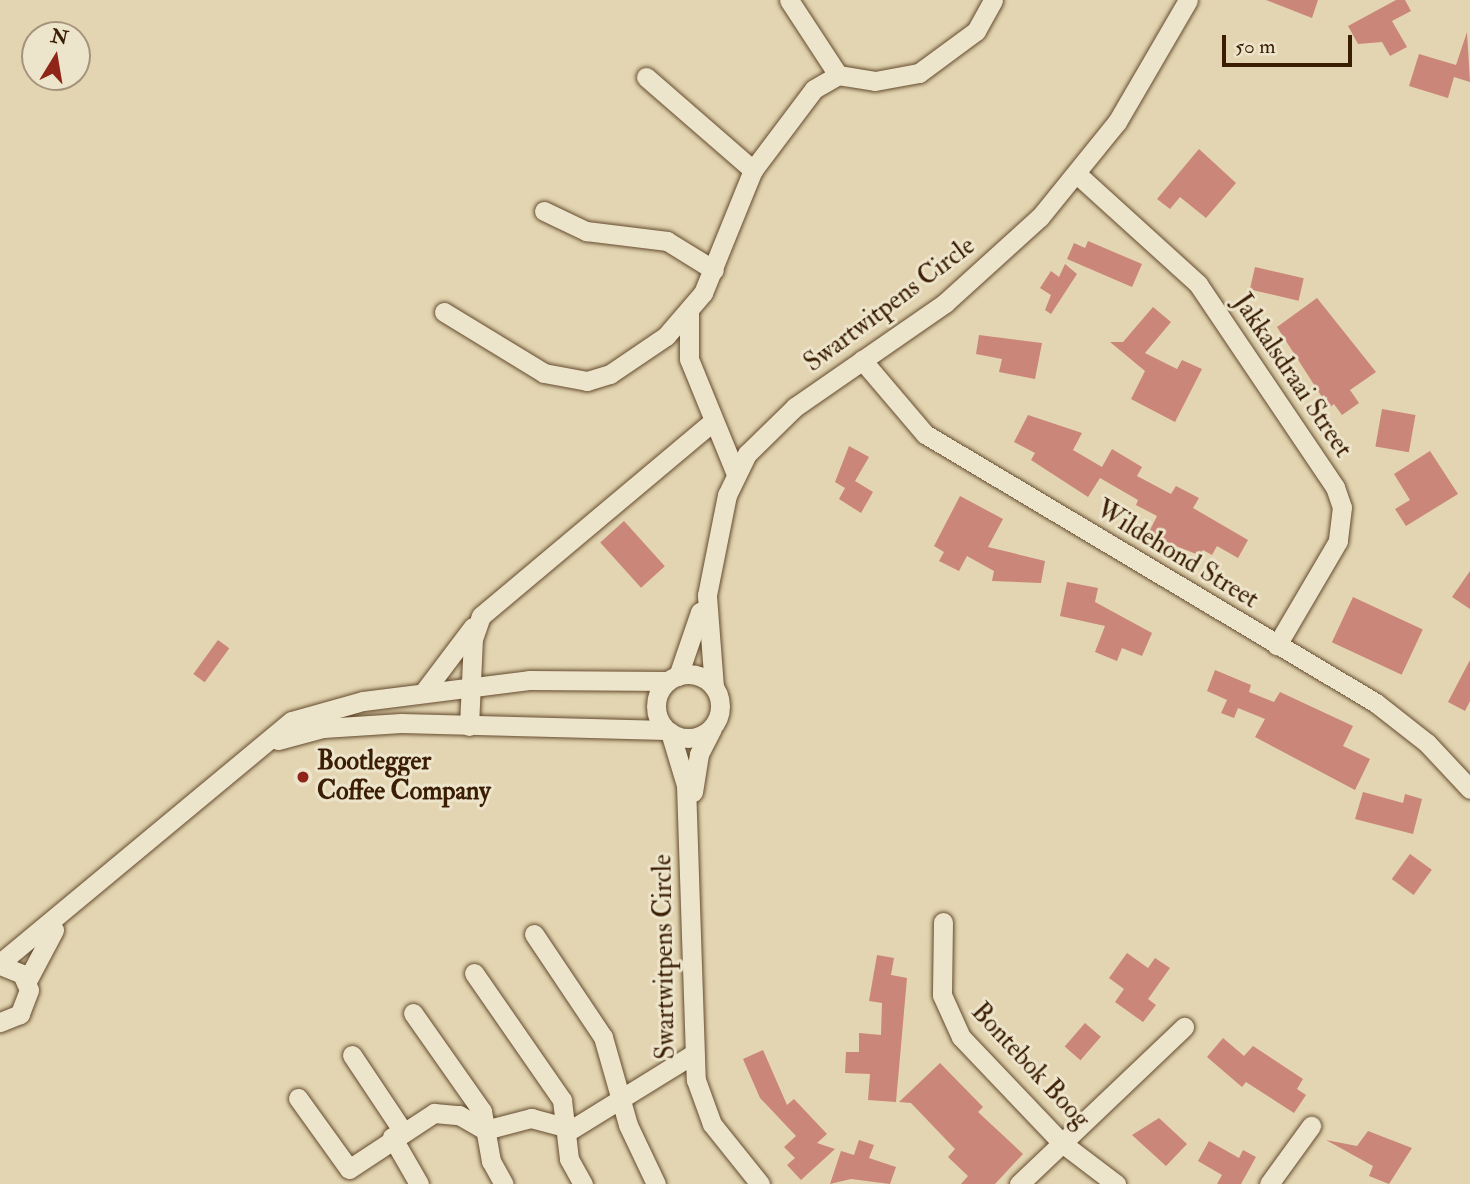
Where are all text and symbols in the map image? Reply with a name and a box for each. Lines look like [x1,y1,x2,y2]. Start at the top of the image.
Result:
north arrow [21,21,91,91]
scale bar [1225,21,1354,65]
text: N [49,24,70,51]
text: 50 m [1235,33,1276,60]
street label: Swartwitpens Circle [799,231,981,379]
street label: Jakkalsdraai Street [1226,288,1358,464]
street label: Wildehond Street [1090,494,1264,616]
place label: Bootlegger Coffee Company [317,746,491,808]
marker: Bootlegger Coffee Company [295,769,311,785]
street label: Swartwitpens Circle [648,854,682,1060]
street label: Bontebok Boog [964,997,1096,1135]

